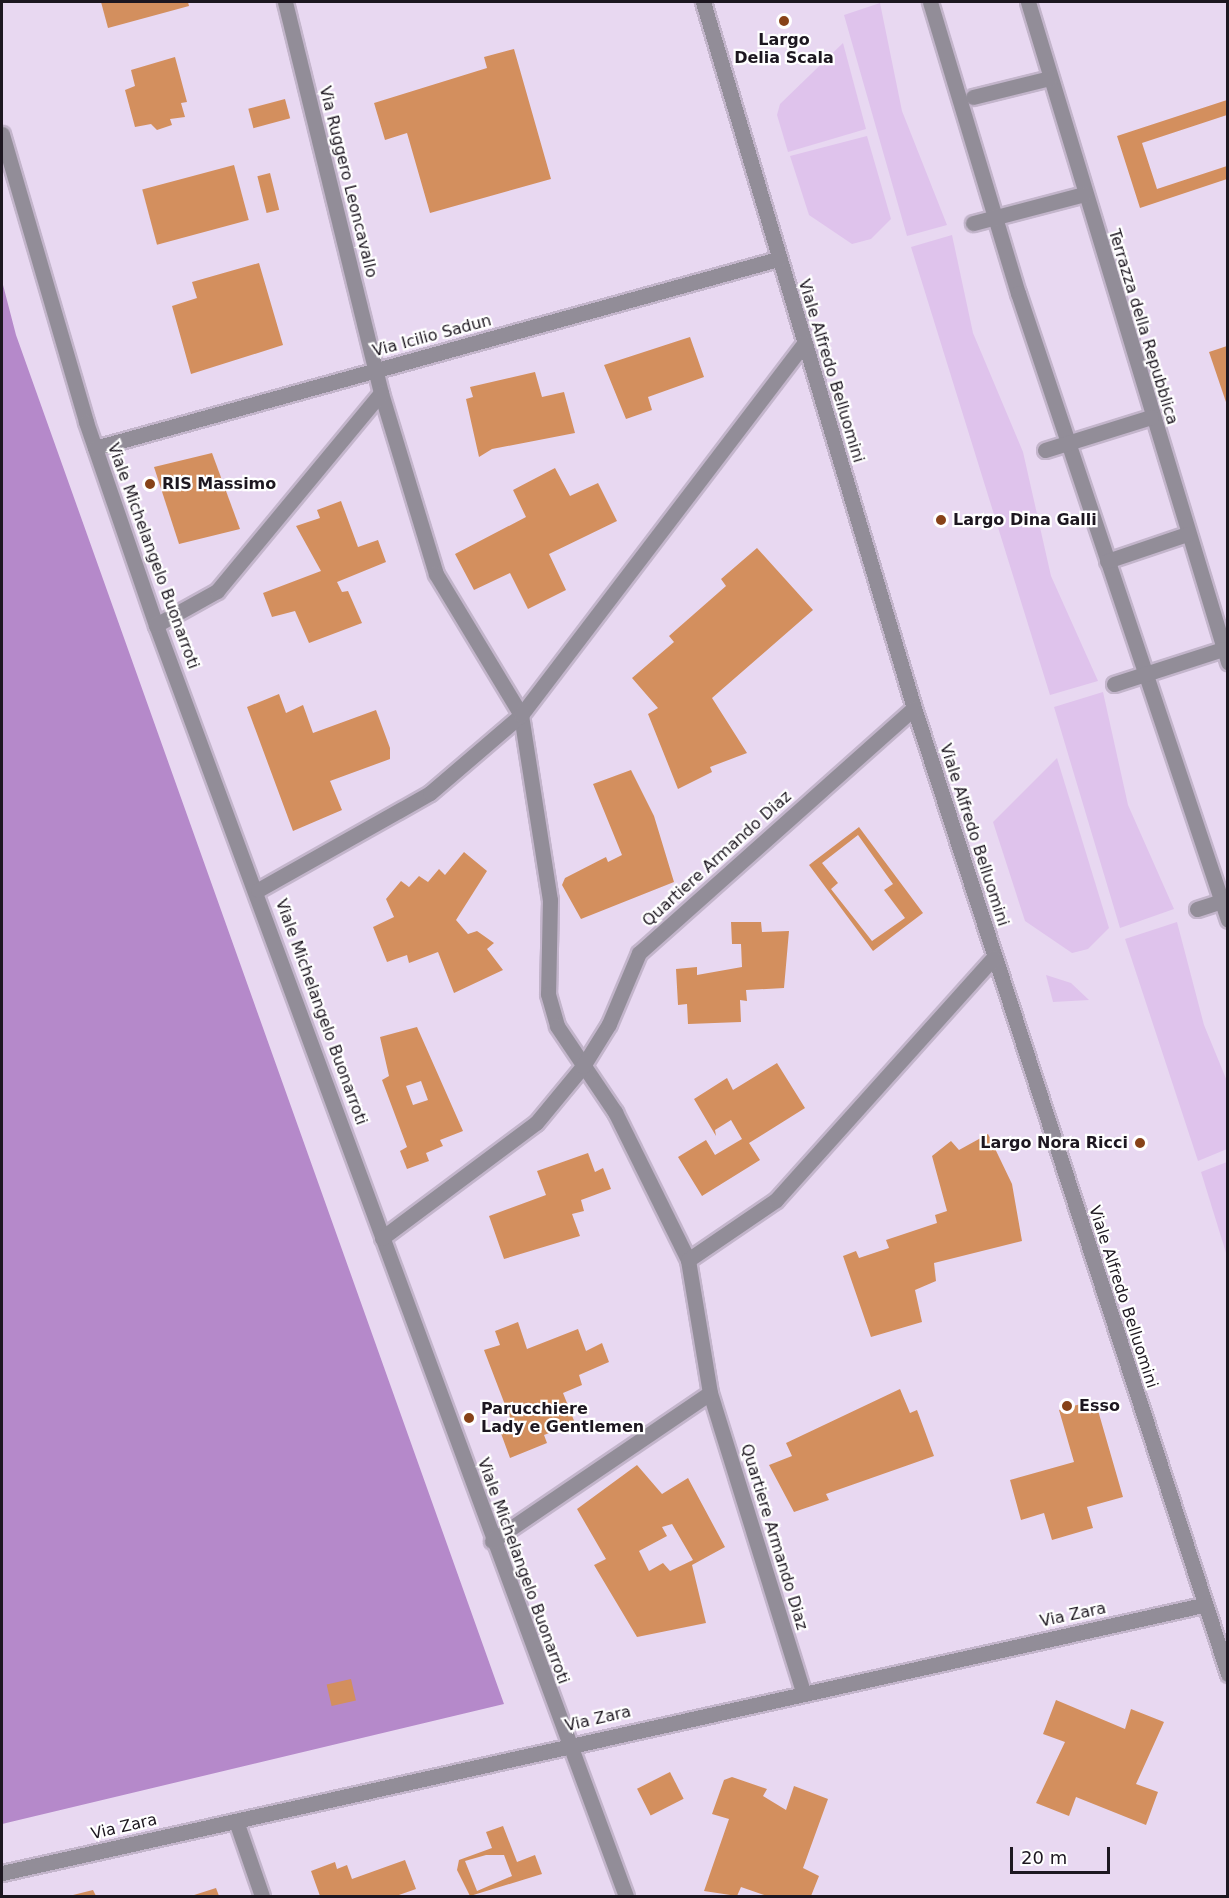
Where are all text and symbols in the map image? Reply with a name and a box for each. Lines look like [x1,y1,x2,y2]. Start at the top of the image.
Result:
marker: Largo Delia Scala [777,14,791,28]
place label: Largo Delia Scala [734,30,834,68]
street label: Via Ruggero Leoncavallo [315,84,381,280]
street label: Terrazza della Repubblica [1104,227,1182,427]
street label: Viale Alfredo Belluomini [794,277,868,465]
street label: Via Icilio Sadun [371,311,493,361]
street label: Viale Michelangelo Buonarroti [103,440,203,672]
place label: RIS Massimo [162,474,276,494]
marker: RIS Massimo [143,477,157,491]
place label: Largo Dina Galli [953,510,1097,530]
marker: Largo Dina Galli [934,513,948,527]
street label: Viale Alfredo Belluomini [935,741,1013,929]
street label: Quartiere Armando Diaz [639,787,795,931]
street label: Viale Michelangelo Buonarroti [271,896,371,1128]
place label: Largo Nora Ricci [980,1133,1128,1153]
marker: Largo Nora Ricci [1133,1136,1147,1150]
street label: Viale Alfredo Belluomini [1084,1203,1162,1391]
place label: Esso [1079,1396,1120,1416]
place label: Parucchiere Lady e Gentlemen [481,1399,644,1437]
marker: Esso [1060,1399,1074,1413]
marker: Parucchiere Lady e Gentlemen [462,1411,476,1425]
street label: Quartiere Armando Diaz [737,1442,811,1632]
street label: Viale Michelangelo Buonarroti [473,1455,573,1687]
street label: Via Zara [1038,1599,1108,1631]
street label: Via Zara [563,1702,633,1736]
street label: Via Zara [89,1810,159,1844]
scale bar [1013,1835,1114,1873]
text: 20 m [1021,1847,1067,1868]

